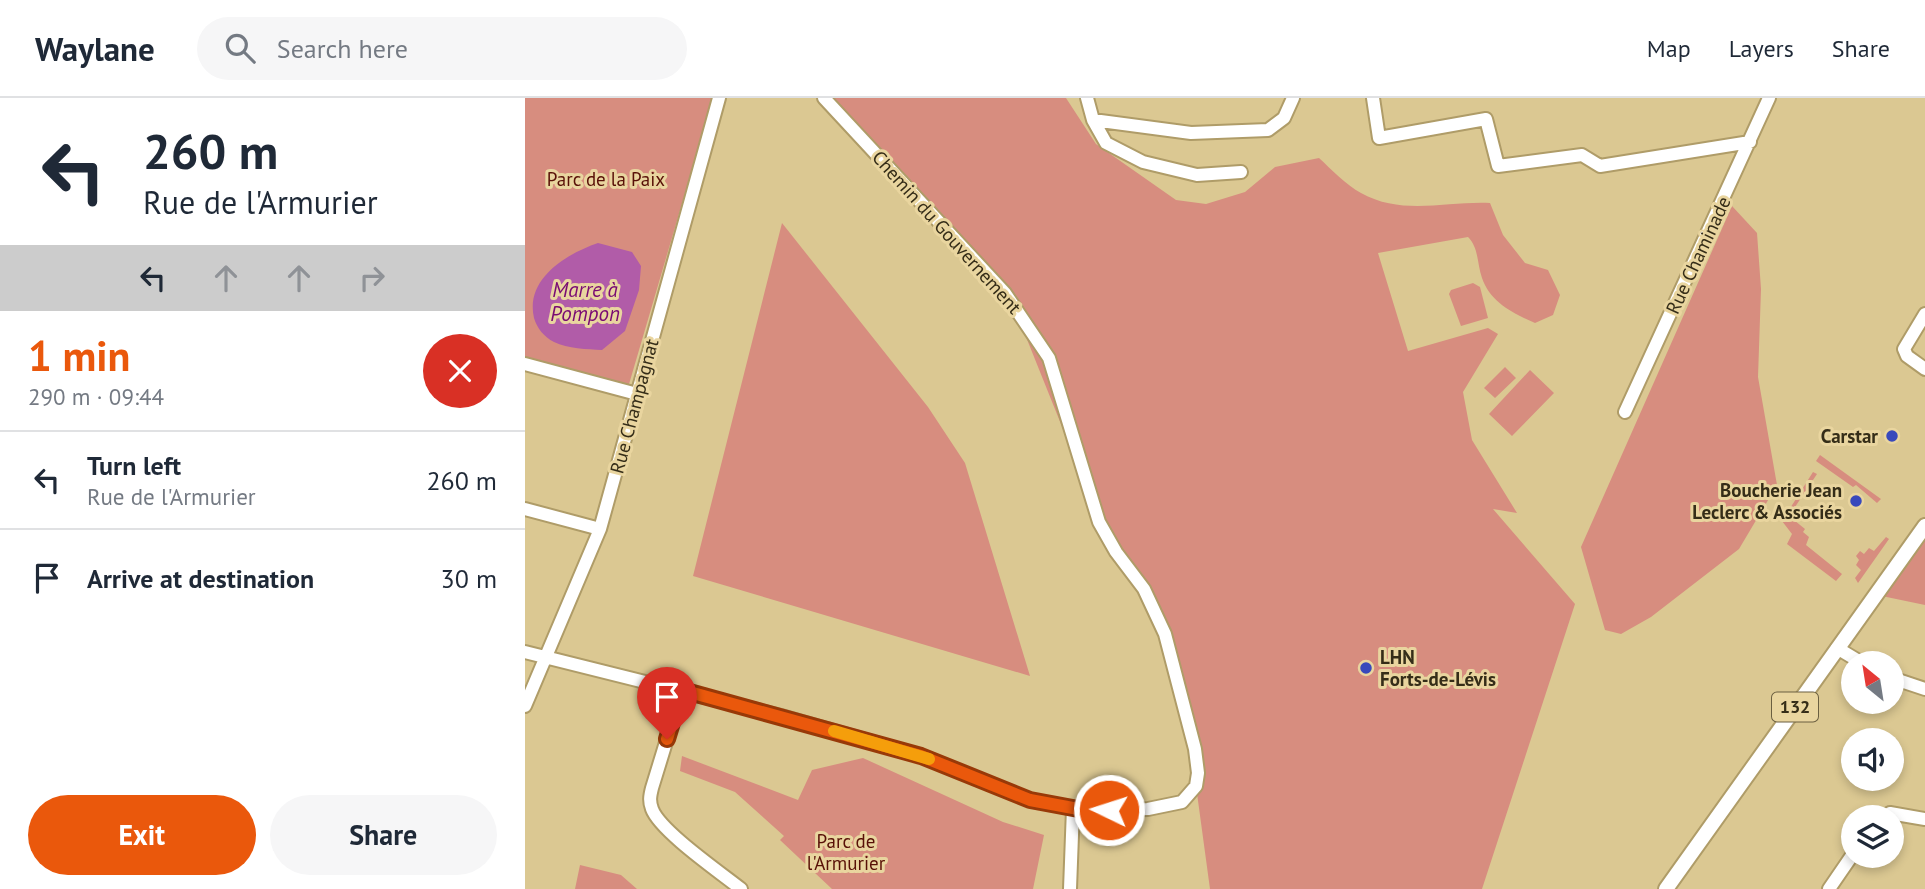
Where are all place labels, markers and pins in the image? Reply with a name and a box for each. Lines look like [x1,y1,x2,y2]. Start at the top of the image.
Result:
place label: Carstar [1821,424,1878,448]
marker: Carstar [1884,428,1900,444]
place label: Boucherie Jean Leclerc & Associés [1692,478,1842,524]
marker: Boucherie Jean Leclerc & Associés [1848,493,1864,509]
place label: LHN Forts-de-Lévis [1380,645,1496,691]
marker: LHN Forts-de-Lévis [1358,660,1374,676]
pin [637,667,697,739]

